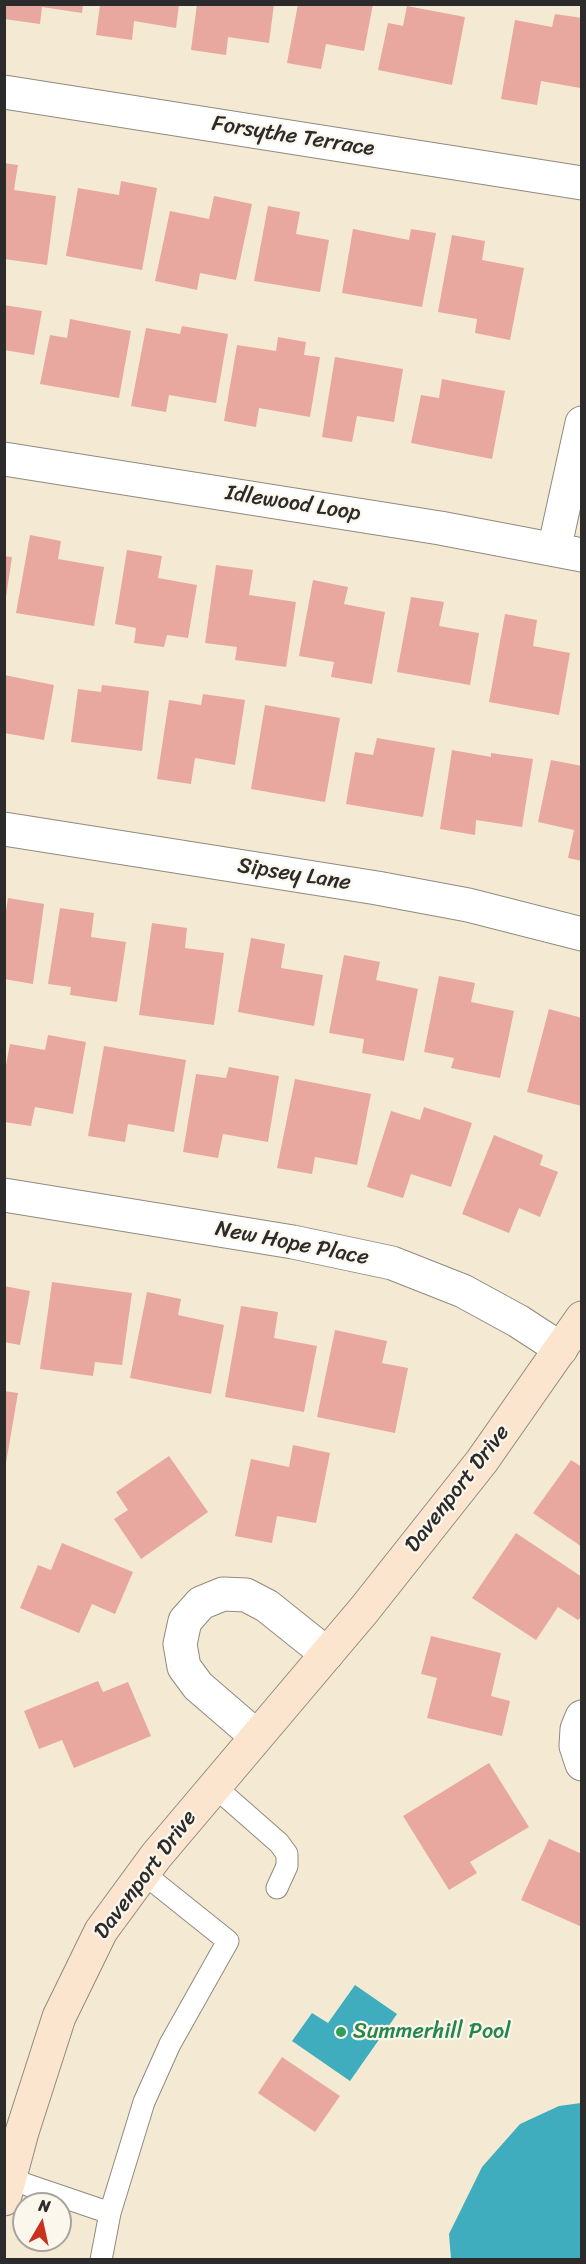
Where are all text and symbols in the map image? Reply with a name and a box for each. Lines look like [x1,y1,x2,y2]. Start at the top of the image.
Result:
street label: Forsythe Terrace [210,111,376,163]
street label: Idlewood Loop [223,480,363,528]
street label: Sipsey Lane [235,853,353,897]
street label: New Hope Place [213,1216,371,1272]
street label: Davenport Drive [400,1420,516,1558]
street label: Davenport Drive [89,1805,203,1945]
place label: Summerhill Pool [353,2019,511,2045]
marker: Summerhill Pool [334,2025,348,2039]
text: N [37,2191,52,2221]
north arrow [12,2192,72,2252]

